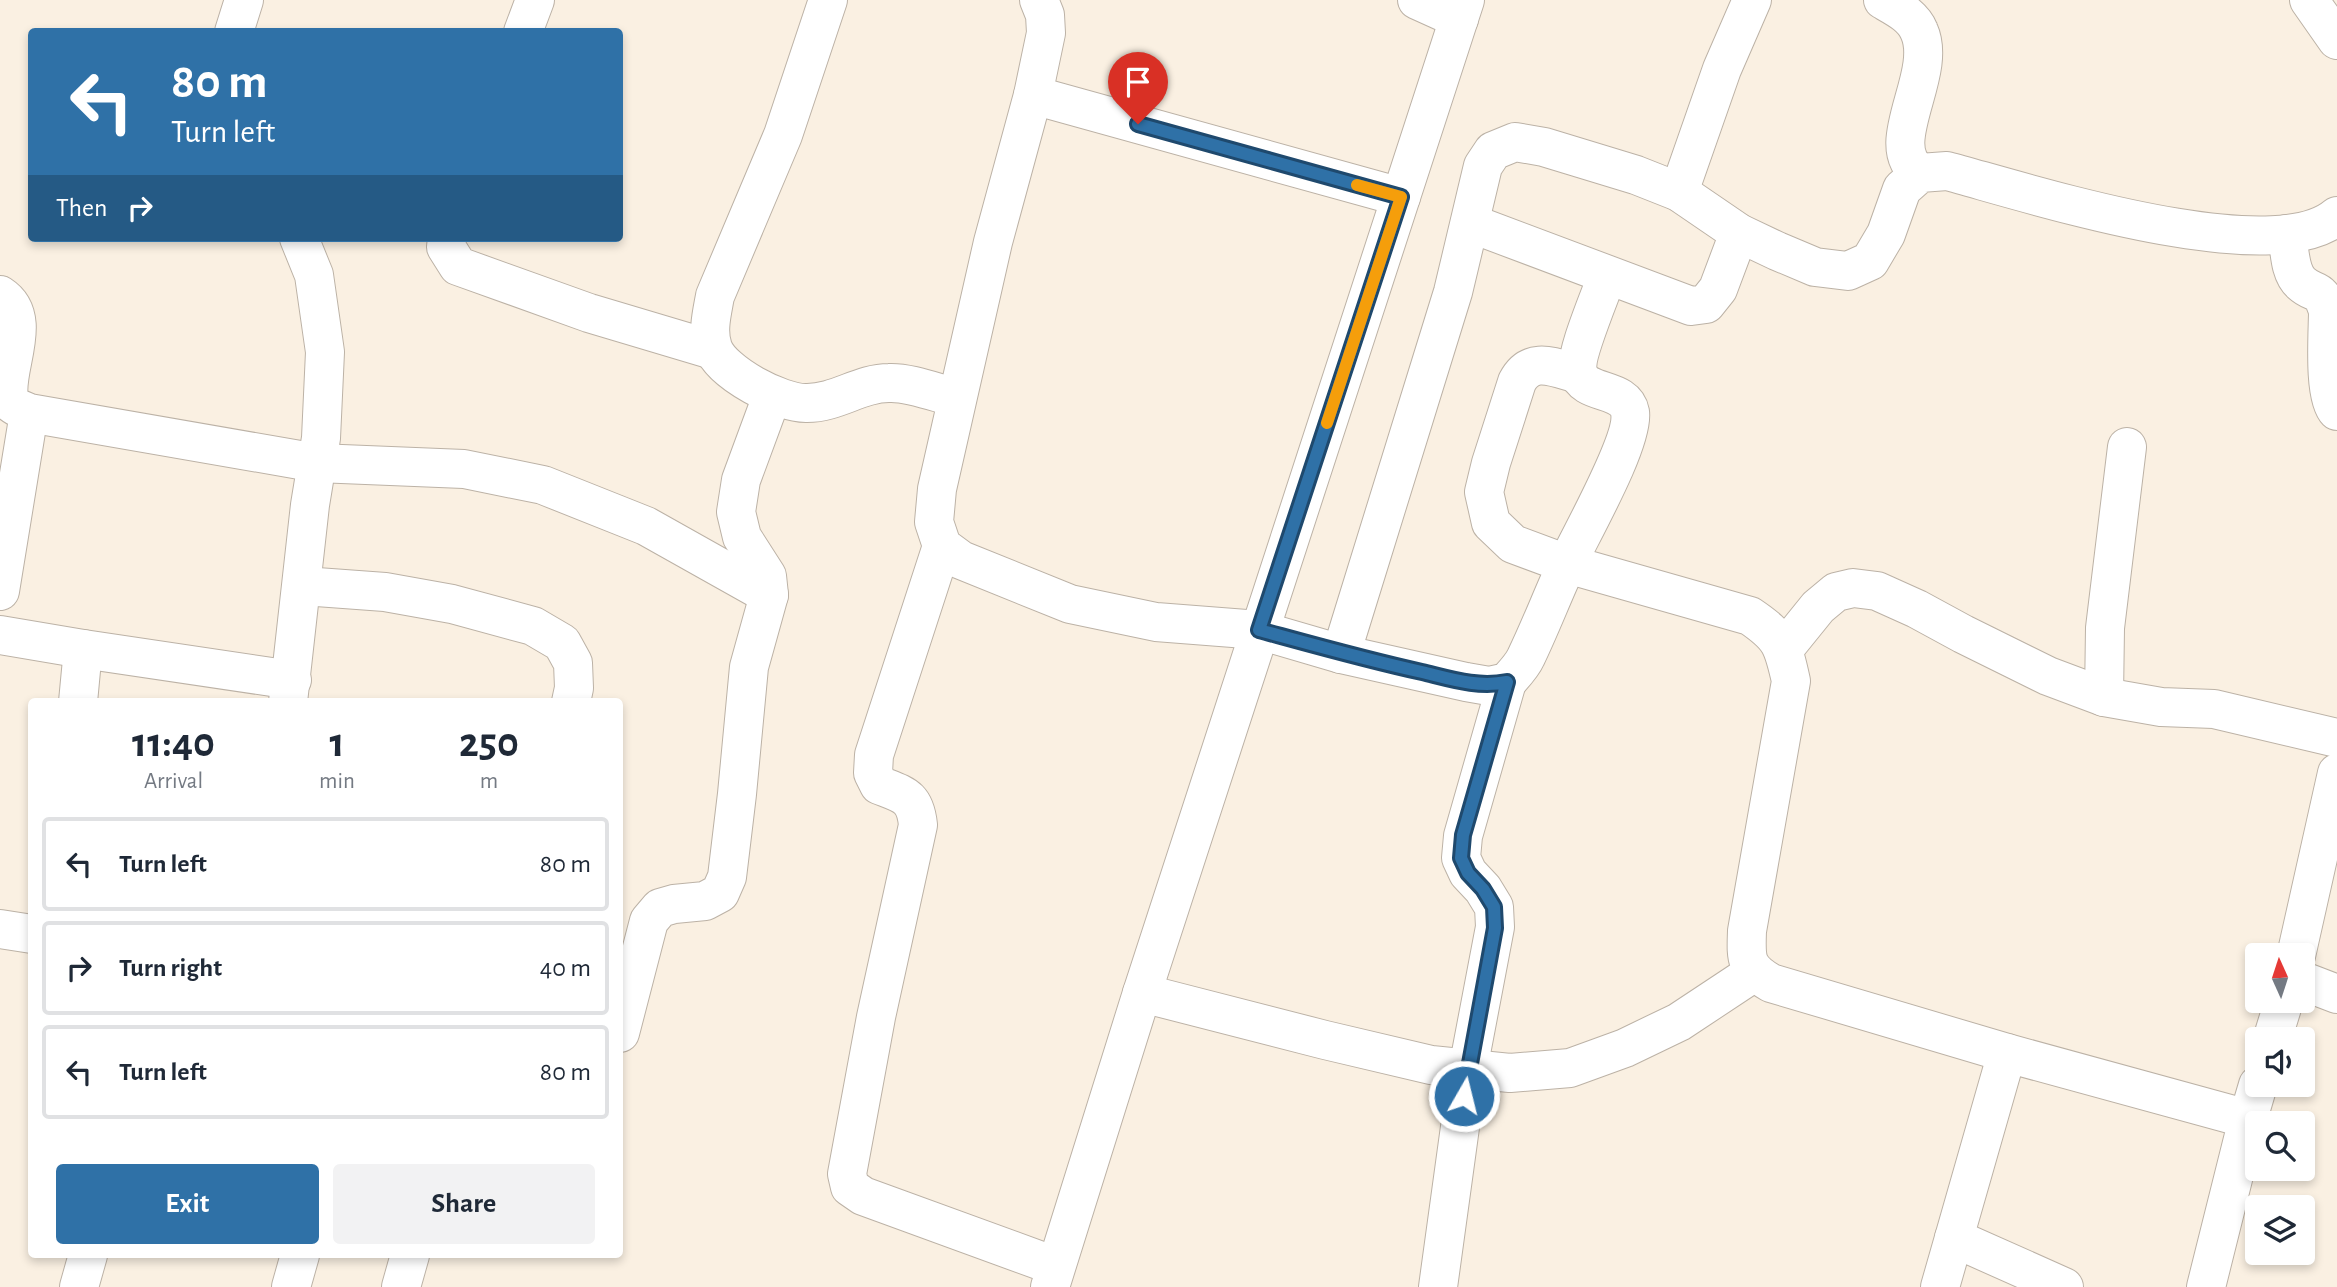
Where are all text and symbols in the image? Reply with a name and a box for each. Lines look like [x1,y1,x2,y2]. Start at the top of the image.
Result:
pin [1108,52,1168,124]
icon: left [56,56,147,147]
text: 80 m [171,58,268,107]
icon: arrive [1119,63,1157,101]
text: Turn left [171,116,275,148]
icon: right [121,189,159,227]
text: Then [56,195,107,221]
text: 11:40 [132,722,215,764]
text: 1 [329,722,345,764]
text: 250 [459,722,519,764]
text: Arrival [144,770,203,793]
text: min [319,770,355,793]
text: m [480,770,498,793]
icon: left [60,845,98,883]
text: Turn left [119,851,207,877]
text: 80 m [540,851,591,877]
north arrow [2245,943,2315,1013]
map controls [2245,943,2315,1265]
icon: right [60,949,98,987]
text: Turn right [119,955,222,981]
text: 40 m [540,955,591,981]
button: sound [2245,1027,2315,1097]
icon: left [60,1053,98,1091]
text: Turn left [119,1059,207,1085]
text: 80 m [540,1059,591,1085]
position arrow [1427,1059,1501,1133]
button: search [2245,1111,2315,1181]
button: Exit [56,1164,319,1244]
button: Share [333,1164,595,1244]
button: layers [2245,1195,2315,1265]

